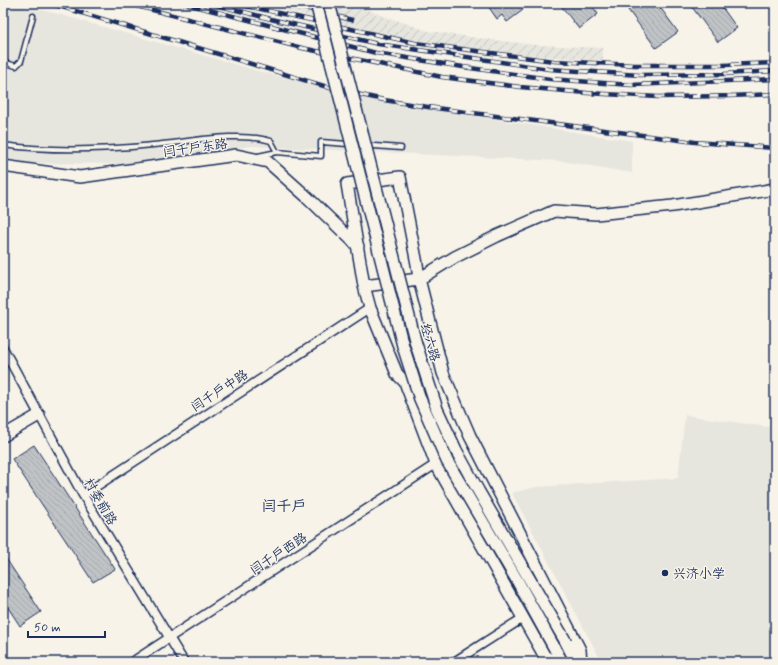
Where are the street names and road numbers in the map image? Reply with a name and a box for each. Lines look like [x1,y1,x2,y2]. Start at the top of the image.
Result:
street label: 闫千户东路 [162,136,229,161]
street label: 经六路 [416,321,443,364]
street label: 闫千户中路 [188,366,252,416]
street label: 村委前路 [79,475,120,529]
street label: 闫千户西路 [247,529,311,579]

